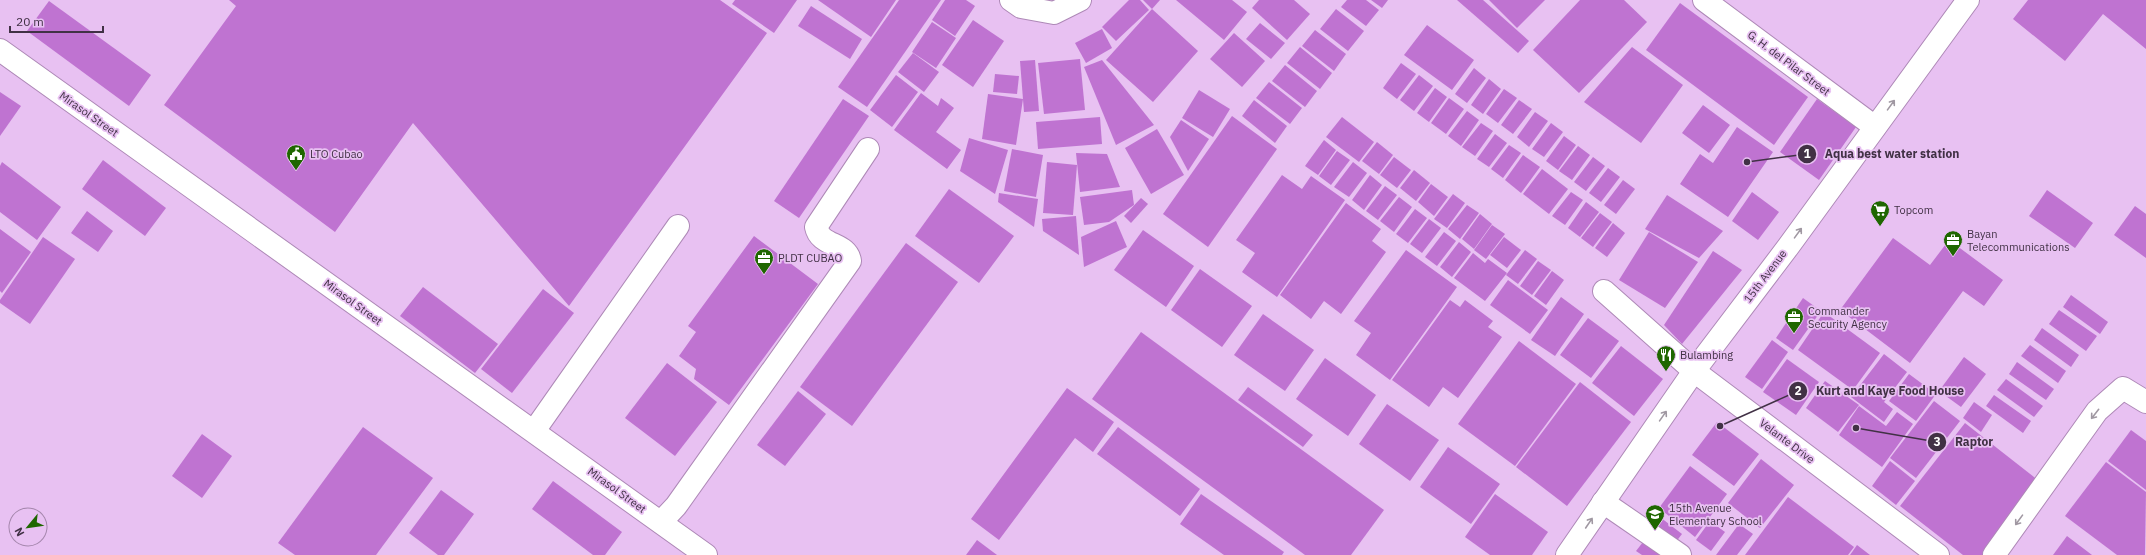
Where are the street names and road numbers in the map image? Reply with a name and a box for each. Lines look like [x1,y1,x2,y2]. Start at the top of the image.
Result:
street label: G. H. del Pilar Street [1745,27,1833,99]
street label: Mirasol Street [57,89,121,140]
street label: 15th Avenue [1741,247,1789,305]
street label: Mirasol Street [321,276,385,328]
street label: Velante Drive [1757,416,1817,466]
street label: Mirasol Street [585,464,649,516]

